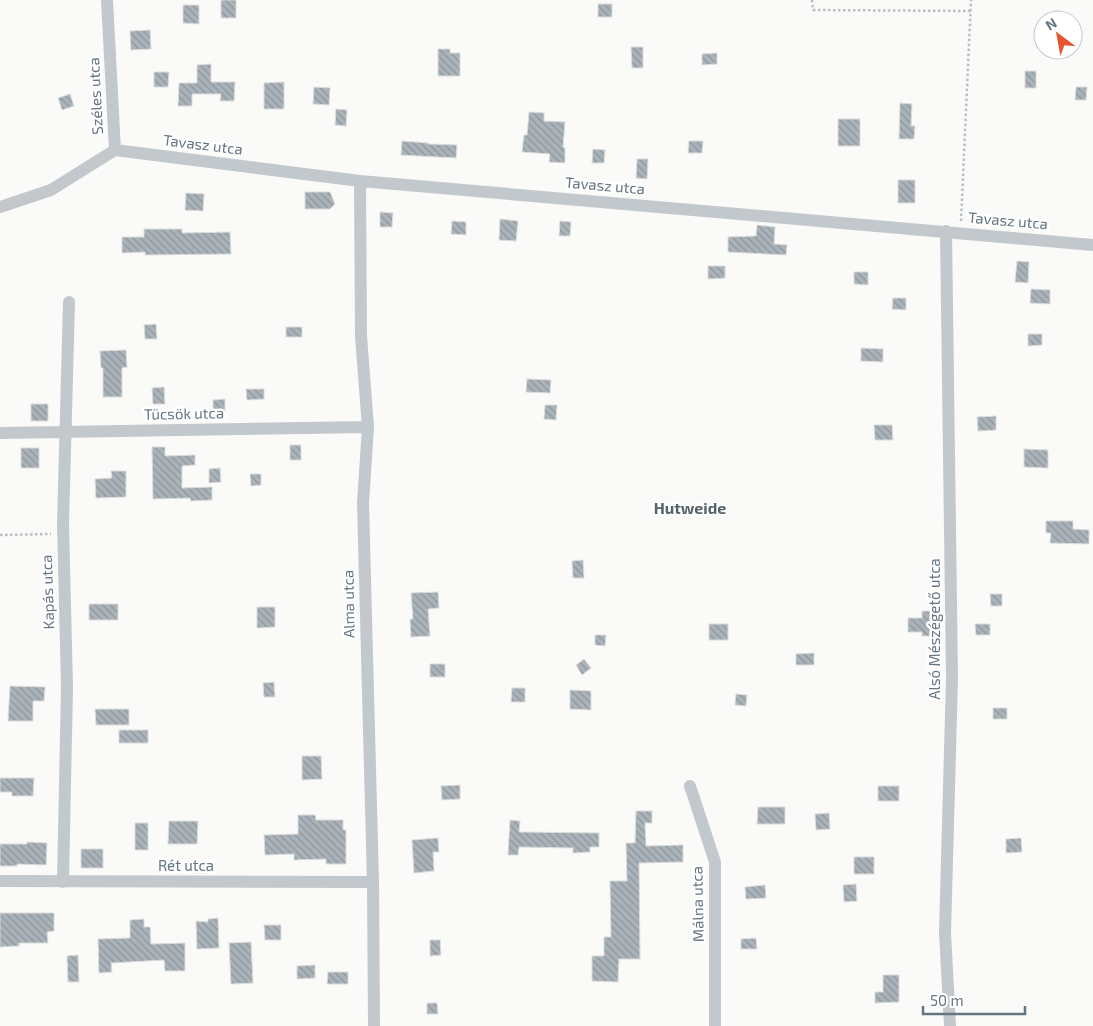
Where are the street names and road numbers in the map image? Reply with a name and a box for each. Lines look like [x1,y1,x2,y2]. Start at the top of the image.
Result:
street label: Széles utca [84,57,106,135]
street label: Tavasz utca [162,130,244,158]
street label: Tavasz utca [564,173,646,197]
street label: Tavasz utca [967,208,1049,232]
street label: Tücsök utca [144,403,224,423]
street label: Kapás utca [37,554,57,630]
street label: Alsó Mészégető utca [925,558,943,700]
street label: Alma utca [338,570,358,638]
street label: Rét utca [158,856,214,874]
street label: Málna utca [687,866,707,942]

